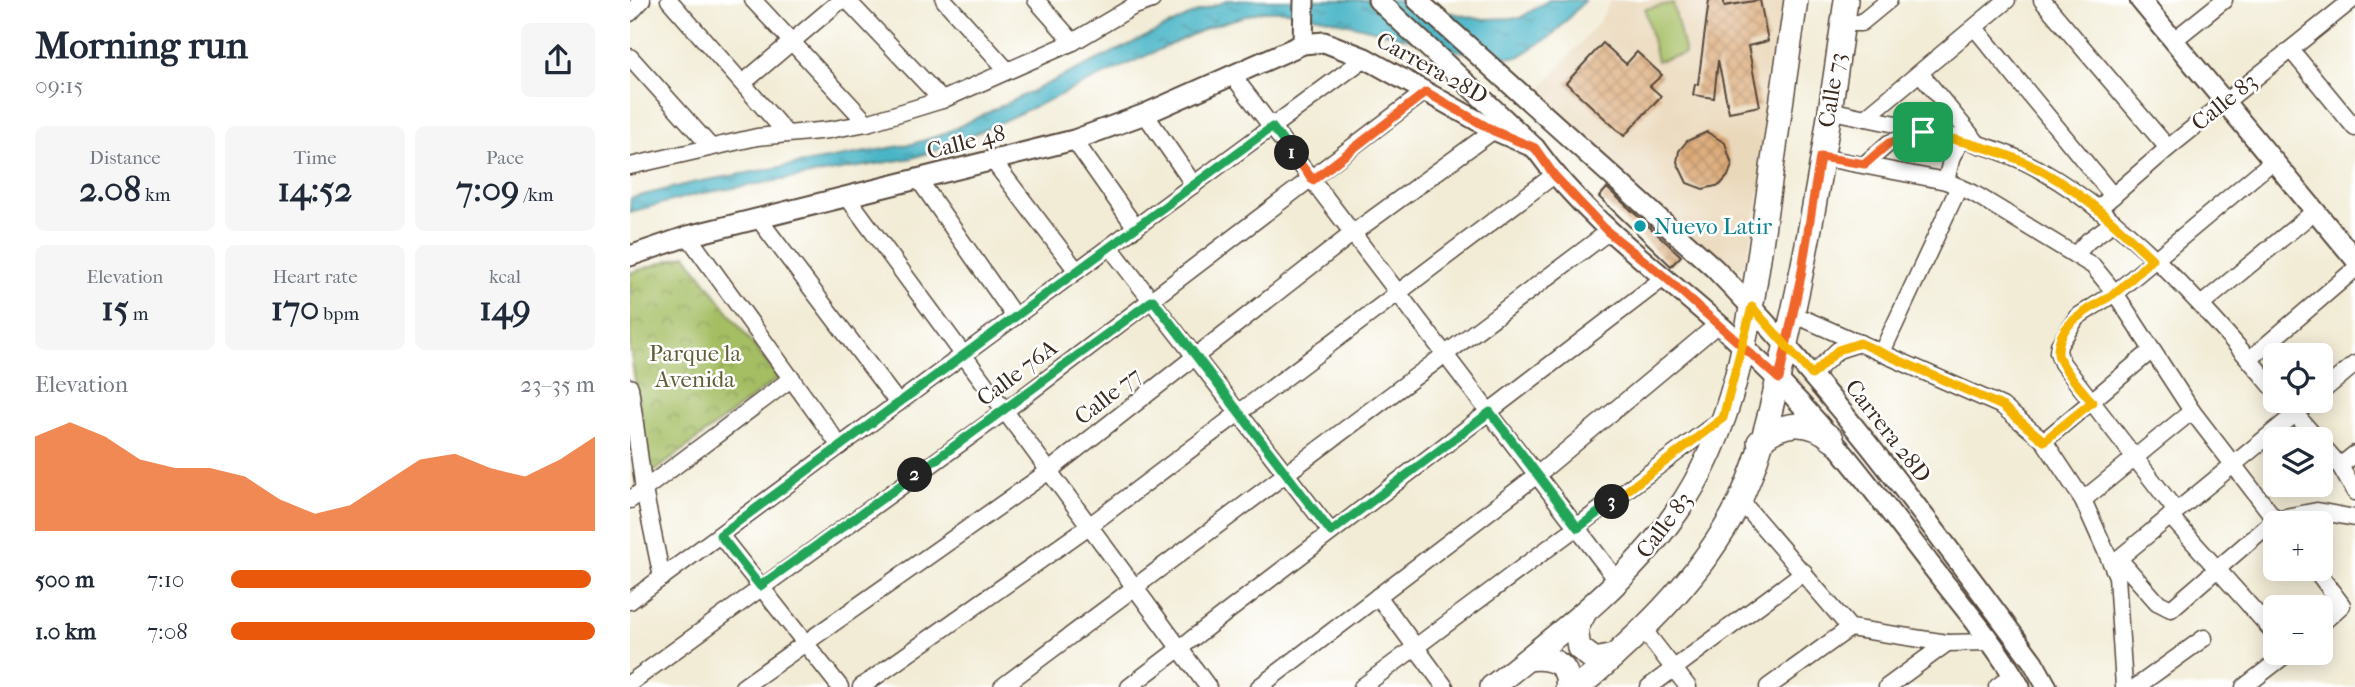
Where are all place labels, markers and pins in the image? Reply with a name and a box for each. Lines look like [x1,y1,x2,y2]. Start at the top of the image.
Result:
pin [1893,102,1953,162]
pin: 1 [1274,136,1310,170]
place label: Nuevo Latir [1654,213,1772,240]
marker: Nuevo Latir [1632,218,1648,234]
pin: 2 [898,458,932,492]
pin: 3 [1594,484,1630,520]

